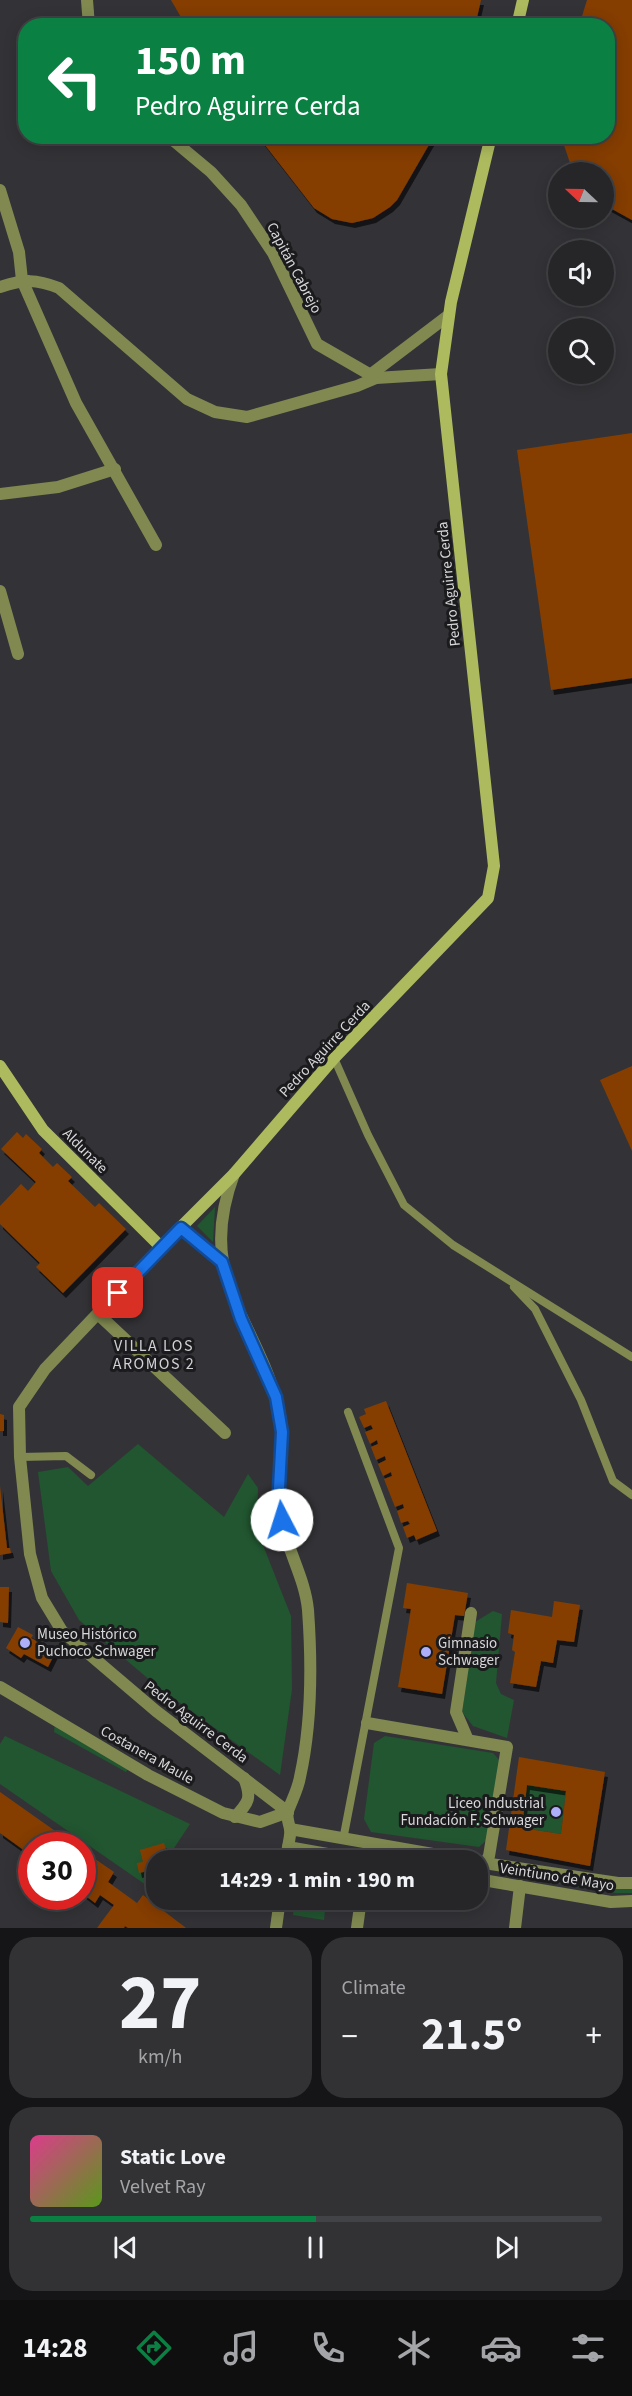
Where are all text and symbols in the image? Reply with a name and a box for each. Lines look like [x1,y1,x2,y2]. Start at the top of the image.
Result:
text: 150 m [135,31,246,91]
icon: left [36,42,114,120]
text: Pedro Aguirre Cerda [135,87,361,126]
north arrow [548,162,614,228]
map controls [548,162,614,384]
street label: Capitán Cabrejo [261,219,327,317]
button: sound [548,240,614,306]
button: search [548,318,614,384]
street label: Pedro Aguirre Cerda [432,521,466,647]
street label: Pedro Aguirre Cerda [275,996,375,1102]
street label: Aldunate [58,1124,112,1178]
pin [92,1267,143,1318]
icon: arrive [101,1276,134,1309]
district label: VILLA LOS AROMOS 2 [113,1335,195,1375]
position arrow [250,1488,314,1552]
place label: Museo Histórico Puchoco Schwager [37,1624,156,1662]
place label: Gimnasio Schwager [438,1633,500,1671]
marker: Museo Histórico Puchoco Schwager [18,1636,32,1650]
marker: Gimnasio Schwager [419,1645,433,1659]
street label: Pedro Aguirre Cerda [140,1676,252,1768]
street label: Costanera Maule [96,1721,198,1789]
place label: Liceo Industrial Fundación F. Schwager [400,1793,545,1831]
marker: Liceo Industrial Fundación F. Schwager [549,1805,563,1819]
speed limit sign: 30 [18,1832,96,1910]
street label: Veintiuno de Mayo [498,1858,616,1896]
text: 14:29 · 1 min · 190 m [219,1864,415,1896]
text: 27 [119,1948,201,2059]
text: Climate [342,1974,406,2002]
text: 21.5° [421,2003,522,2067]
text: − [342,2013,358,2060]
text: + [586,2013,602,2060]
text: km/h [138,2043,182,2071]
text: Static Love [120,2141,226,2173]
text: Velvet Ray [120,2173,206,2201]
icon: previous [109,2231,142,2264]
icon: pause [299,2231,332,2264]
icon: next [490,2231,523,2264]
icon: directions [133,2327,175,2369]
icon: music [220,2327,262,2369]
icon: phone [307,2327,349,2369]
icon: climate [393,2327,435,2369]
icon: car [480,2327,522,2369]
icon: filters [567,2327,609,2369]
text: 14:28 [22,2329,88,2368]

